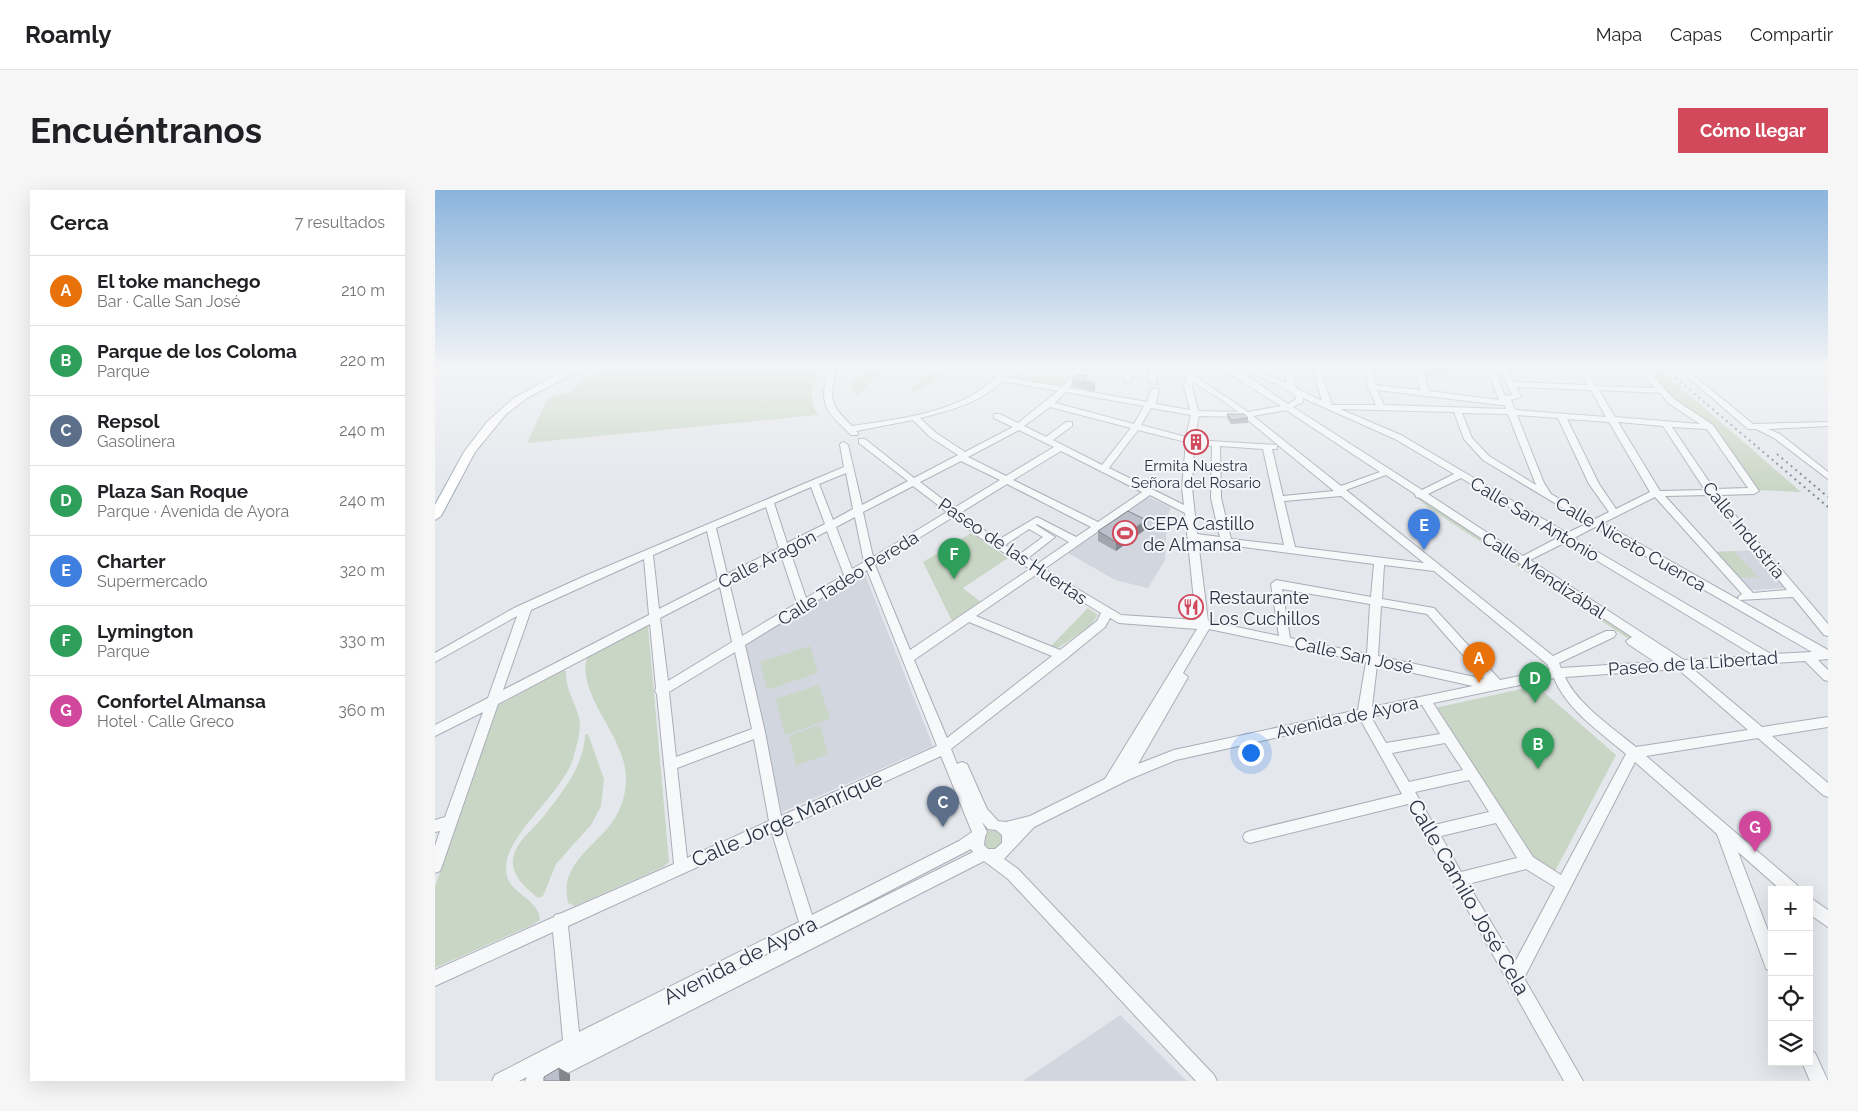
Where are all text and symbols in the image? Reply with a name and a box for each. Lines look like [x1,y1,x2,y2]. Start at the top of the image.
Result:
text: Roamly [25,20,111,49]
text: Mapa [1596,24,1642,45]
text: Capas [1670,24,1722,45]
text: Compartir [1750,24,1833,45]
button: Cómo llegar [1678,108,1828,153]
text: Encuéntranos [30,110,262,151]
text: Cerca [50,210,109,235]
text: 7 resultados [295,213,385,232]
text: El toke manchego [97,270,260,292]
text: A [61,281,71,300]
text: 210 m [341,281,385,300]
text: Bar · Calle San José [97,292,240,311]
text: Parque de los Coloma [97,340,297,362]
text: B [61,351,71,370]
text: 220 m [340,351,385,370]
text: Parque [97,362,150,381]
text: Repsol [97,410,160,432]
text: C [61,421,71,440]
text: 240 m [339,421,385,440]
building icon: Ermita Nuestra Señora del Rosario [1183,429,1209,455]
text: Gasolinera [97,432,175,451]
place label: Ermita Nuestra Señora del Rosario [1131,457,1261,492]
street label: Calle San Antonio [1467,472,1604,566]
street label: Calle Industria [1698,477,1790,583]
text: Plaza San Roque [97,480,248,502]
text: D [60,491,72,510]
text: 240 m [339,491,385,510]
street label: Calle Niceto Cuenca [1552,492,1710,596]
street label: Paseo de las Huertas [935,493,1092,609]
text: Parque · Avenida de Ayora [97,502,289,521]
pin: E [1408,509,1440,550]
place label: CEPA Castillo de Almansa [1143,513,1254,555]
sports icon: CEPA Castillo de Almansa [1112,520,1138,546]
street label: Calle Aragón [715,525,819,593]
street label: Calle Tadeo Pereda [774,526,922,630]
street label: Calle Mendizábal [1478,527,1610,623]
pin: F [938,538,970,579]
text: Charter [97,550,166,572]
text: E [61,561,71,580]
text: 320 m [340,561,385,580]
text: Supermercado [97,572,208,591]
place label: Restaurante Los Cuchillos [1209,587,1320,629]
restaurant icon: Restaurante Los Cuchillos [1178,594,1204,620]
text: Lymington [97,620,194,642]
text: F [61,631,71,650]
text: 330 m [339,631,385,650]
street label: Calle San José [1293,632,1416,678]
text: Parque [97,642,150,661]
pin: A [1463,642,1495,683]
street label: Paseo de la Libertad [1607,647,1779,679]
pin: D [1519,662,1551,703]
text: Confortel Almansa [97,690,266,712]
street label: Avenida de Ayora [1274,692,1420,742]
text: G [60,701,72,720]
text: 360 m [338,701,385,720]
text: Hotel · Calle Greco [97,712,234,731]
pin: B [1522,728,1554,769]
your location [1238,740,1264,766]
street label: Calle Jorge Manrique [688,766,886,872]
pin: C [927,786,959,827]
street label: Calle Camilo José Cela [1403,795,1535,999]
pin: G [1739,811,1771,852]
map controls [1768,886,1813,1066]
button: + [1768,886,1813,931]
street label: Avenida de Ayora [659,910,821,1010]
button: − [1768,931,1813,976]
button: locate [1768,976,1813,1021]
button: layers [1768,1021,1813,1066]

